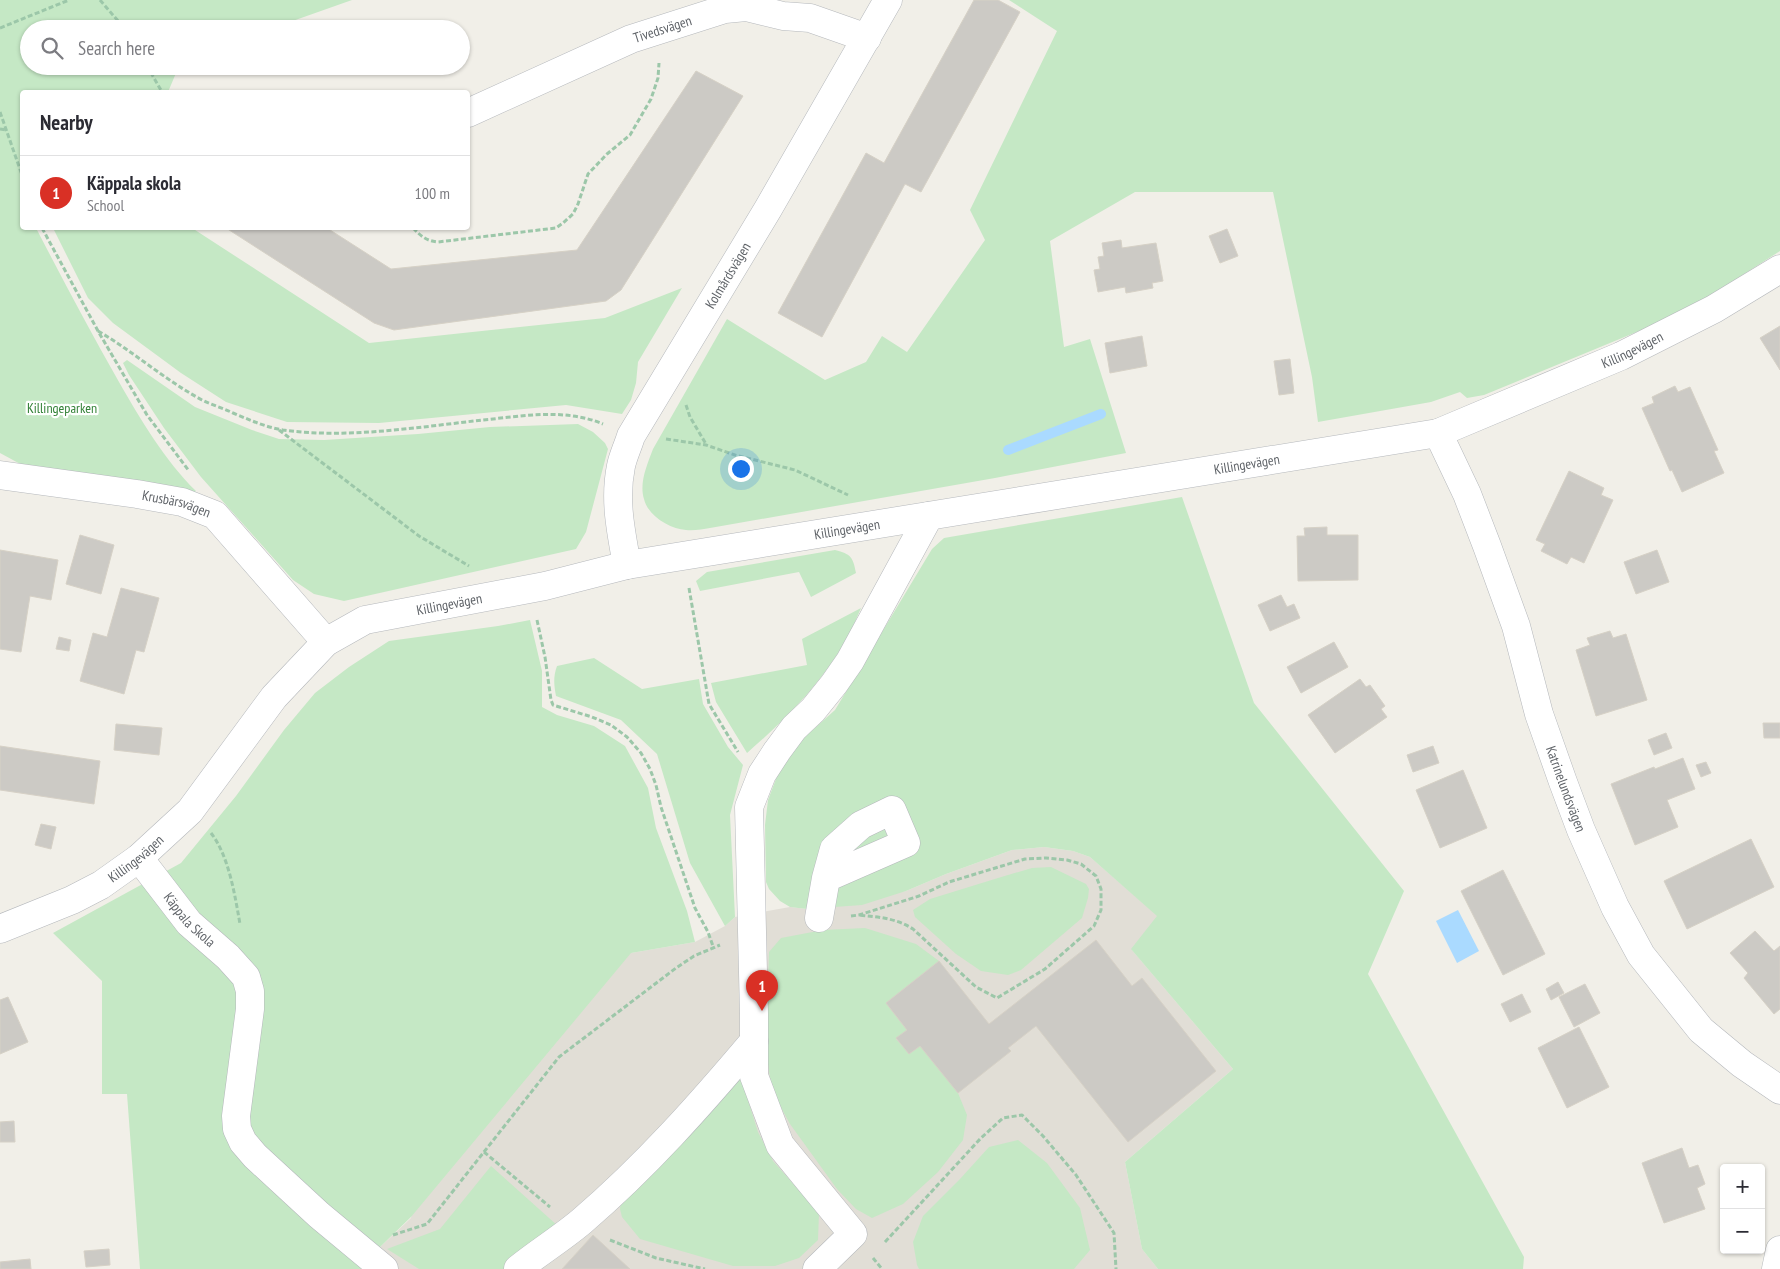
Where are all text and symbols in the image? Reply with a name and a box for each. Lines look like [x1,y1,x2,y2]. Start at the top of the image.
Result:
street label: Tivedsvägen [631,11,694,47]
search box [20,20,470,75]
icon: search [38,34,66,62]
text: Search here [78,36,155,60]
text: Nearby [40,109,93,136]
text: Käppala skola [87,171,181,195]
text: 1 [52,183,60,203]
text: 100 m [415,183,450,203]
text: School [87,195,124,215]
street label: Kolmårdsvägen [701,239,755,312]
street label: Killingevägen [1599,327,1666,372]
park label: Killingeparken [27,399,97,417]
street label: Killingevägen [1213,450,1281,478]
your location [728,456,754,482]
street label: Krusbärsvägen [141,486,213,521]
street label: Killingevägen [813,515,881,543]
street label: Killingevägen [415,589,483,619]
street label: Katrinelundsvägen [1542,744,1590,835]
street label: Killingevägen [104,831,167,886]
street label: Käppala Skola [160,889,219,951]
pin: 1 [746,970,778,1011]
map controls [1720,1164,1765,1254]
button: + [1720,1164,1765,1209]
button: − [1720,1209,1765,1254]

